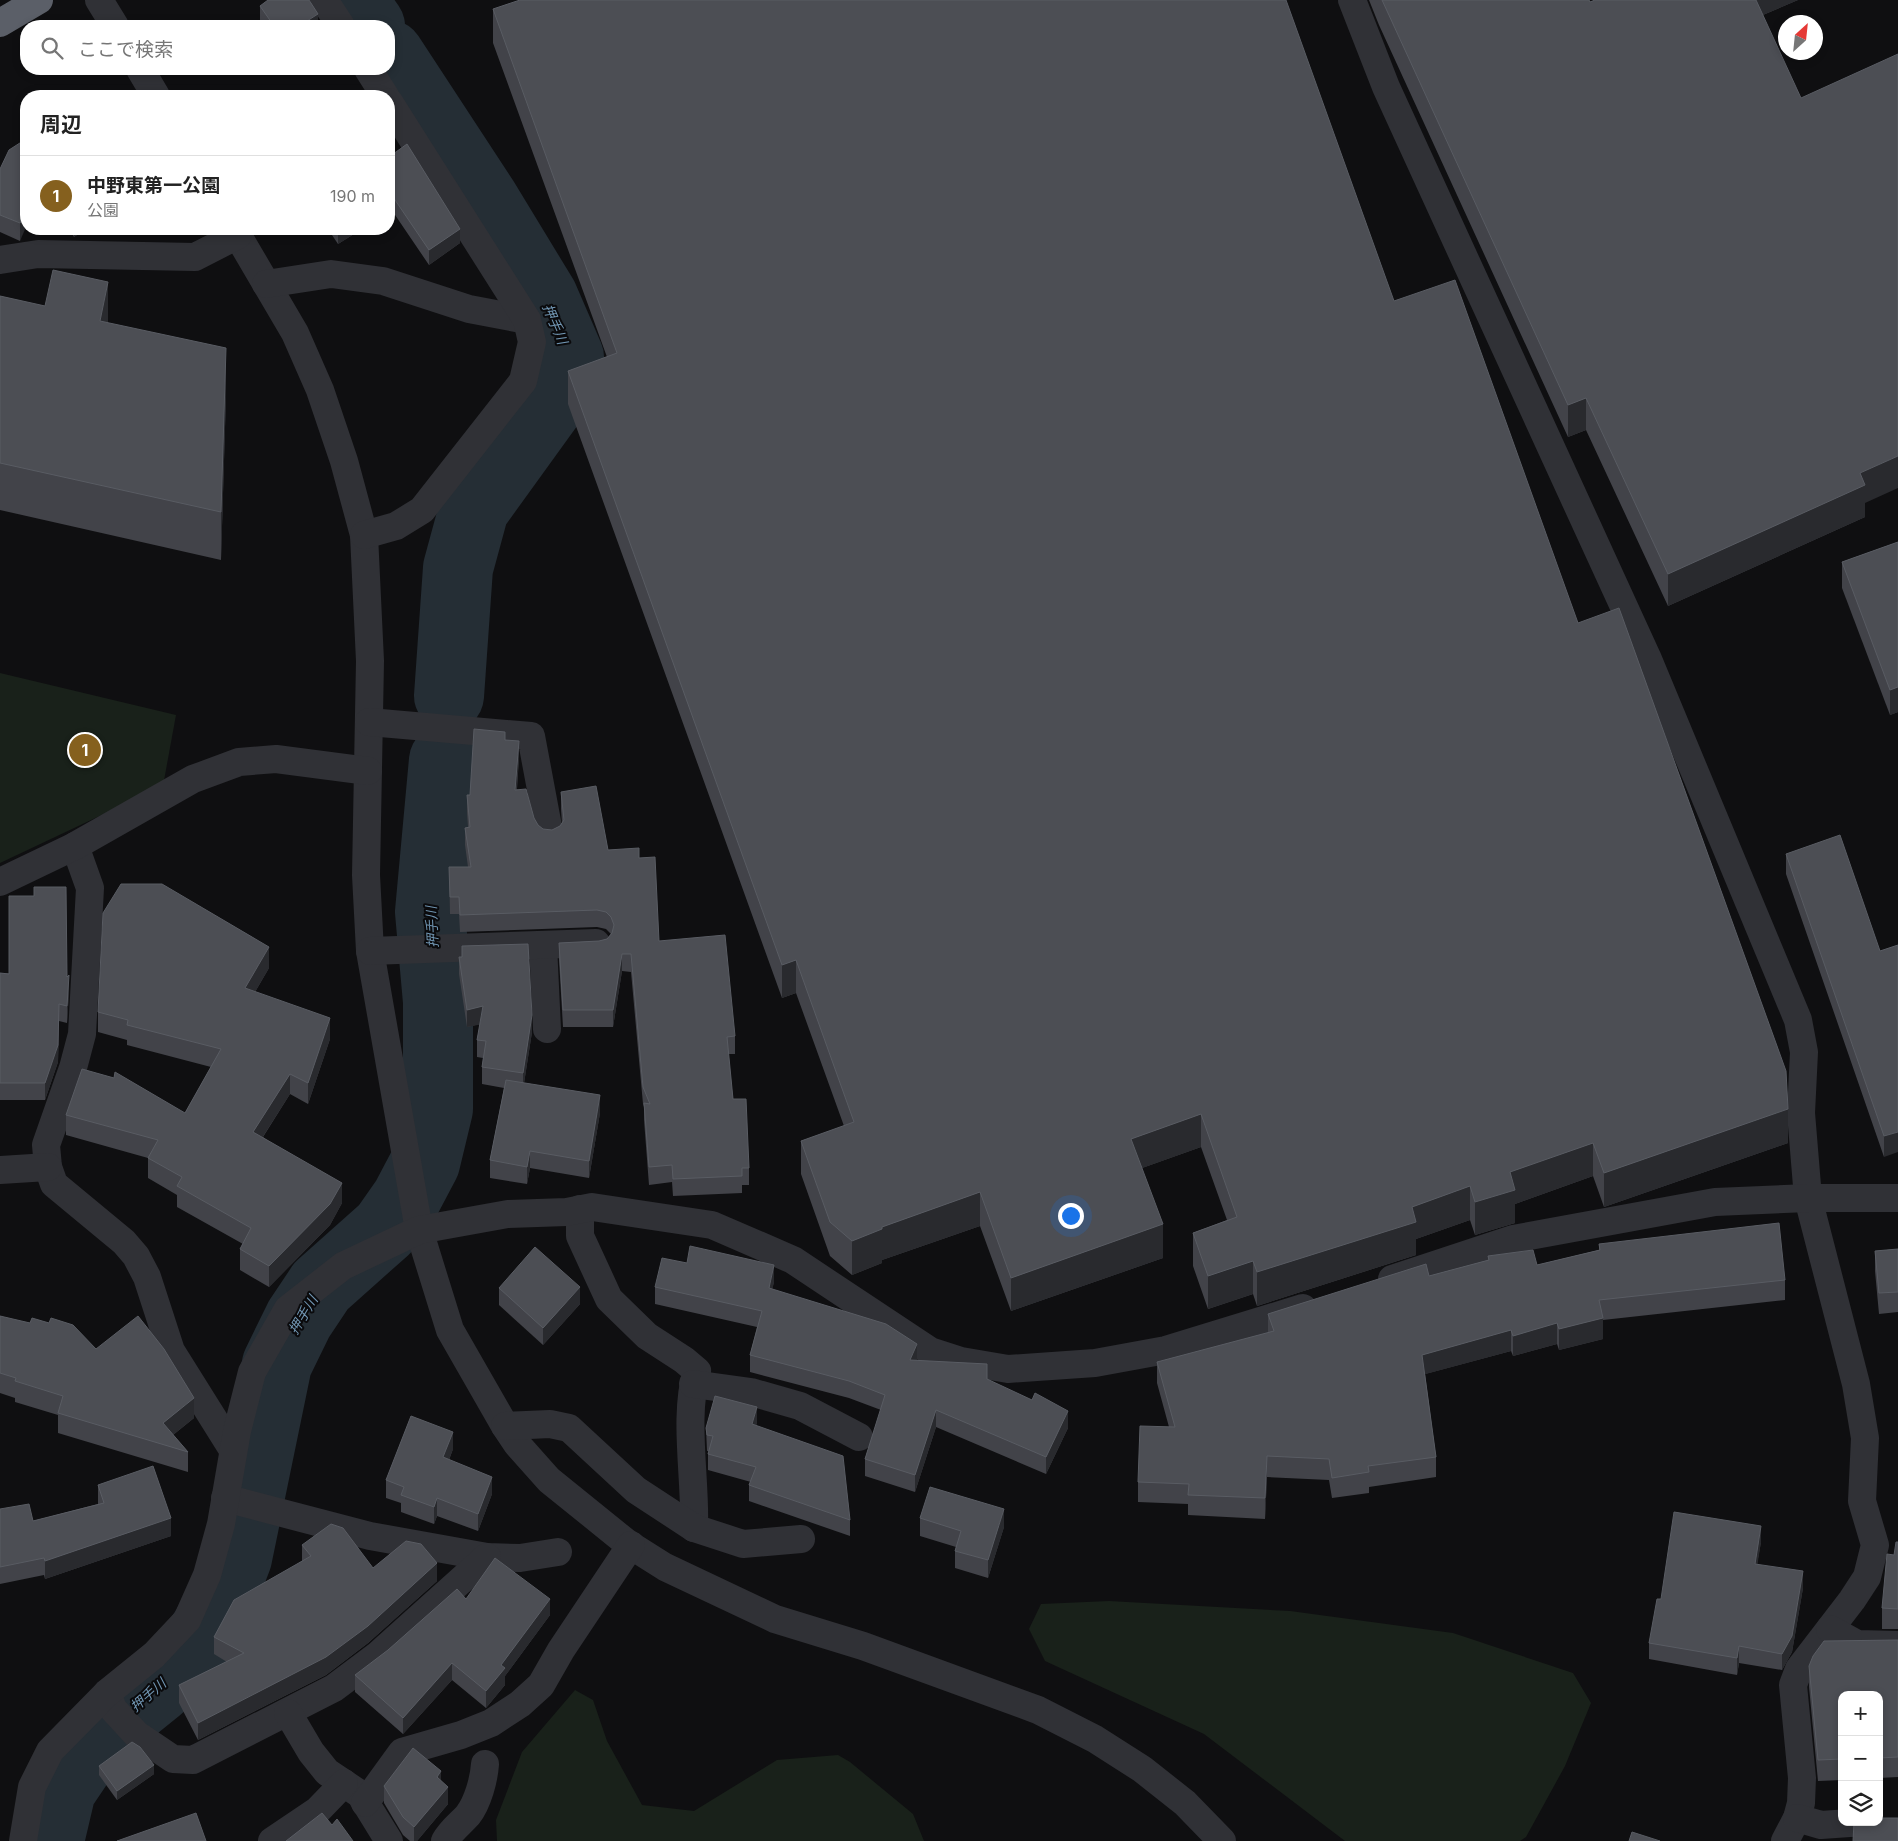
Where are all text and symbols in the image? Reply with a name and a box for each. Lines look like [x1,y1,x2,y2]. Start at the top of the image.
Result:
north arrow [1778,15,1823,60]
search box [20,20,395,75]
icon: search [38,34,66,62]
text: ここで検索 [78,38,173,61]
text: 周辺 [40,112,82,137]
text: 中野東第一公園 [87,174,220,197]
text: 1 [53,186,59,206]
text: 190 m [330,186,375,206]
text: 公園 [87,200,119,220]
water label: 押手川 [539,301,572,348]
pin: 1 [69,731,101,769]
water label: 押手川 [422,904,441,948]
your location [1058,1203,1084,1229]
water label: 押手川 [284,1291,322,1337]
water label: 押手川 [126,1673,171,1715]
map controls [1838,1691,1883,1826]
button: + [1838,1691,1883,1736]
button: − [1838,1736,1883,1781]
button: layers [1838,1781,1883,1826]

